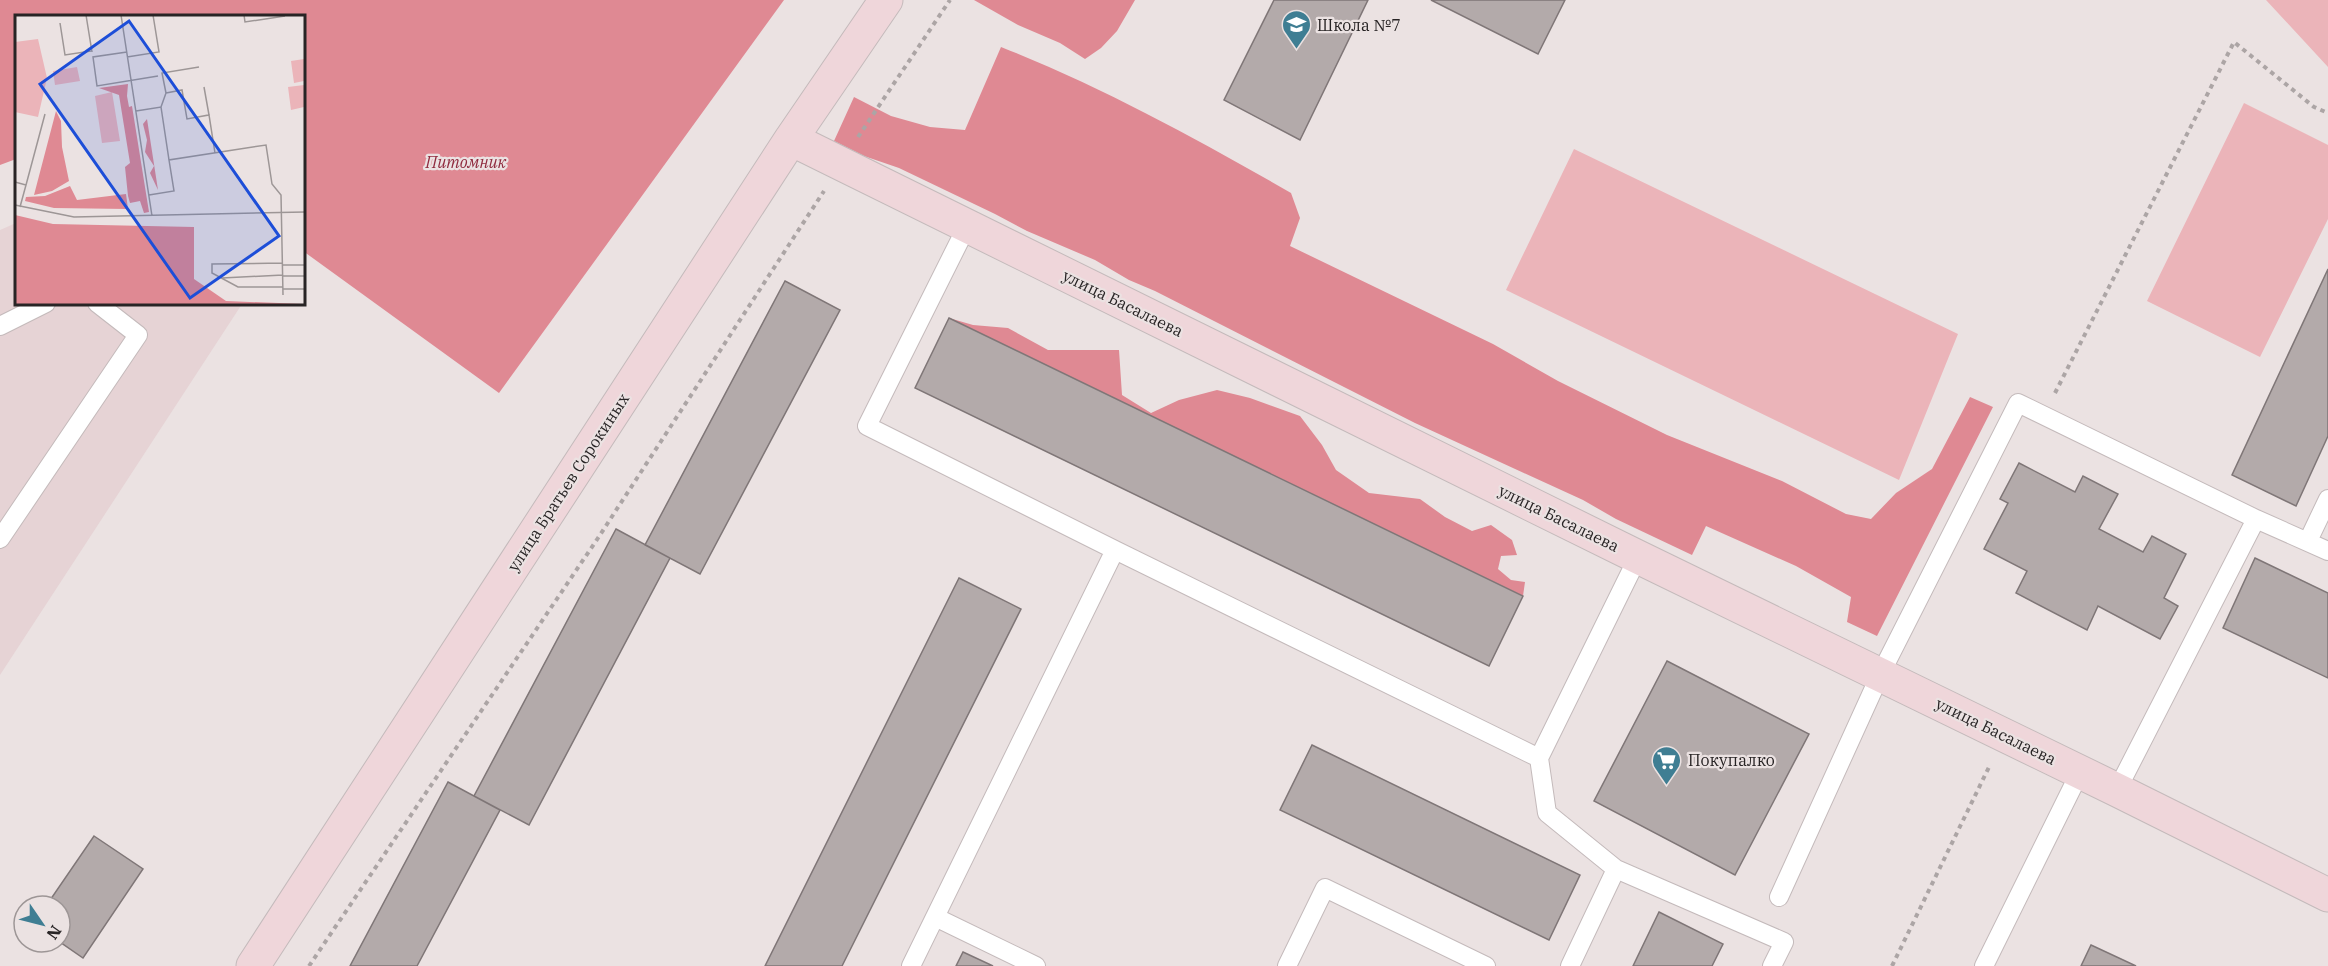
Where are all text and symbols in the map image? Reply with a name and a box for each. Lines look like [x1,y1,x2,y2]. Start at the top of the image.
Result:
school or university icon: Школа №7 [1280,9,1312,51]
inset map [15,15,304,304]
place label: Школа №7 [1317,15,1401,35]
park label: Питомник [425,152,507,172]
street label: улица Басалаева [1059,265,1187,341]
street label: улица Братьев Сорокиных [503,389,633,575]
street label: улица Басалаева [1495,480,1623,556]
street label: улица Басалаева [1932,693,2060,769]
supermarket icon: Покупалко [1651,744,1683,786]
place label: Покупалко [1688,750,1775,770]
north arrow [12,894,72,954]
text: N [42,922,66,944]

